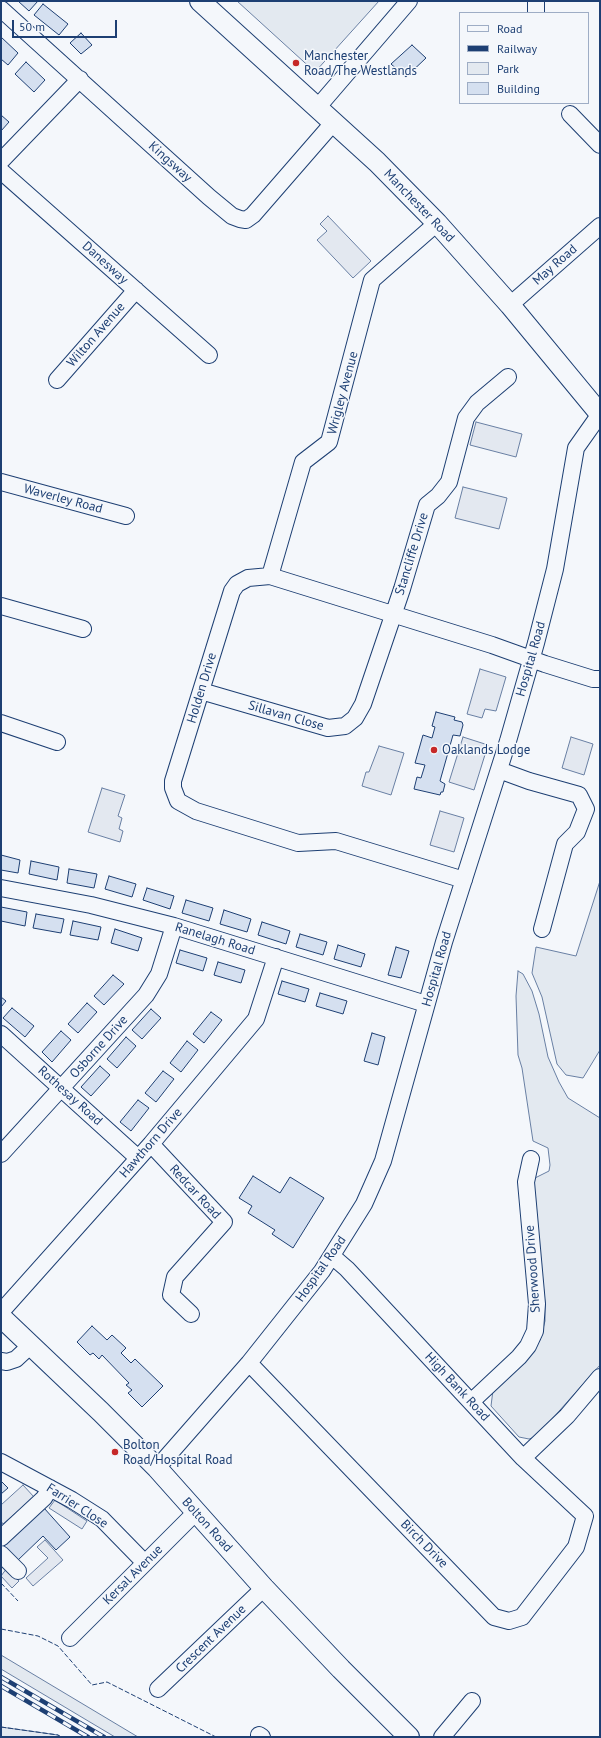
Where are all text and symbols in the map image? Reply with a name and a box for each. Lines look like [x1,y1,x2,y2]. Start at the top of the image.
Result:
scale bar [14,12,119,38]
legend [459,12,589,104]
text: 50 m [19,19,45,34]
text: Road [497,21,522,36]
text: Railway [497,41,537,56]
place label: Manchester Road/The Westlands [304,48,417,79]
marker: Manchester Road/The Westlands [291,58,301,68]
text: Park [497,61,519,76]
text: Building [497,81,540,96]
street label: Kingsway [145,138,195,186]
street label: Manchester Road [380,166,458,246]
street label: Danesway [79,238,131,288]
street label: May Road [530,241,580,289]
street label: Wilton Avenue [64,300,128,370]
street label: Wrigley Avenue [324,350,362,436]
street label: Waverley Road [22,481,104,517]
street label: Stancliffe Drive [392,511,432,597]
street label: Hospital Road [513,620,549,698]
street label: Holden Drive [184,651,220,725]
street label: Sillavan Close [246,698,326,734]
place label: Oaklands Lodge [442,742,530,758]
marker: Oaklands Lodge [429,745,439,755]
street label: Ranelagh Road [173,919,257,959]
street label: Hospital Road [419,930,455,1008]
street label: Osborne Drive [67,1012,131,1082]
street label: Rothesay Road [35,1063,105,1129]
street label: Hawthorn Drive [116,1105,186,1181]
street label: Redcar Road [166,1162,224,1222]
street label: Sherwood Drive [522,1225,544,1313]
street label: Hospital Road [292,1233,350,1305]
street label: High Bank Road [421,1349,493,1425]
place label: Bolton Road/Hospital Road [123,1437,232,1468]
marker: Bolton Road/Hospital Road [110,1447,120,1457]
street label: Farrier Close [43,1480,111,1532]
street label: Bolton Road [179,1495,235,1555]
street label: Birch Drive [397,1517,451,1571]
street label: Kersal Avenue [100,1542,166,1608]
street label: Crescent Avenue [173,1602,249,1676]

